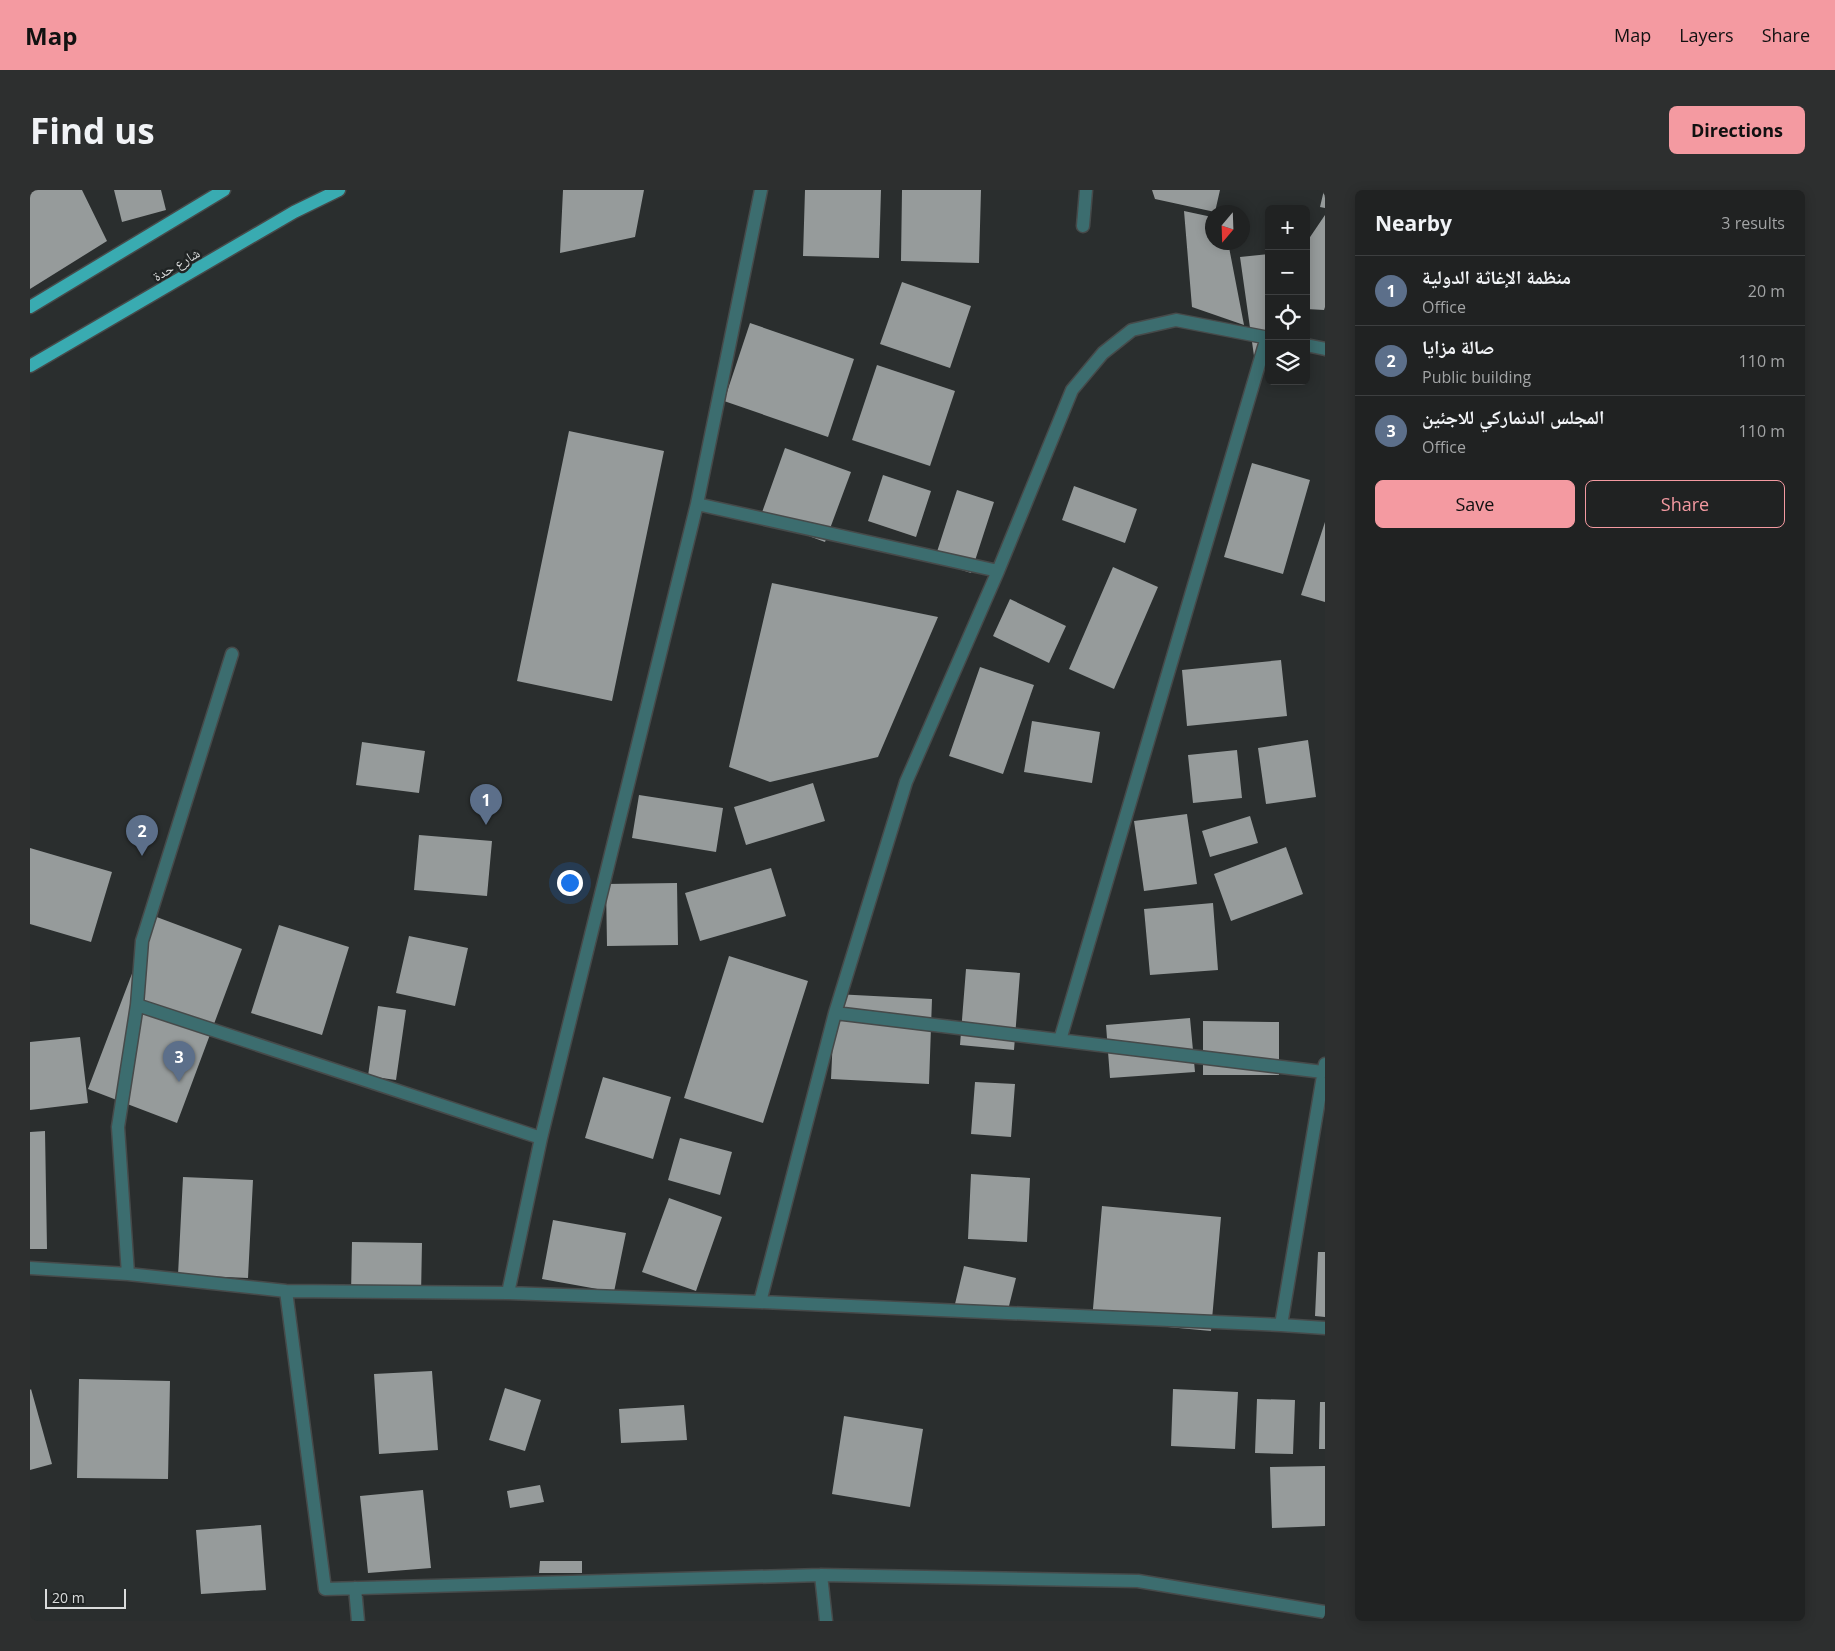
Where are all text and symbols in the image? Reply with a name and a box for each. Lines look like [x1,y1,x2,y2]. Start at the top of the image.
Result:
text: Map [25,19,77,52]
text: Map [1614,23,1651,47]
text: Layers [1679,23,1734,47]
text: Share [1762,23,1810,47]
button: Directions [1669,106,1805,154]
text: Find us [30,107,155,154]
north arrow [1205,205,1250,250]
map controls [1265,205,1310,385]
button: + [1265,205,1310,250]
text: Nearby [1375,209,1452,237]
text: 3 results [1721,212,1785,234]
street label: شارع حدة [149,243,204,286]
button: − [1265,250,1310,295]
text: منظمة الإغاثة الدولية [1422,264,1571,290]
text: 1 [1386,280,1396,302]
text: 20 m [1748,280,1785,302]
button: locate [1265,295,1310,340]
text: Office [1422,296,1466,318]
text: صالة مزايا [1422,334,1494,360]
button: layers [1265,340,1310,385]
text: 2 [1386,350,1396,372]
text: 110 m [1739,350,1785,372]
text: Public building [1422,366,1531,388]
text: المجلس الدنماركي للاجئين [1422,404,1604,430]
text: 3 [1386,420,1396,442]
text: 110 m [1739,420,1785,442]
text: Office [1422,436,1466,458]
button: Save [1375,480,1575,528]
button: Share [1585,480,1785,528]
pin: 1 [470,784,502,825]
pin: 2 [126,815,158,856]
your location [557,870,583,896]
pin: 3 [163,1041,195,1082]
scale bar [45,1586,126,1609]
text: 20 m [52,1588,85,1607]

